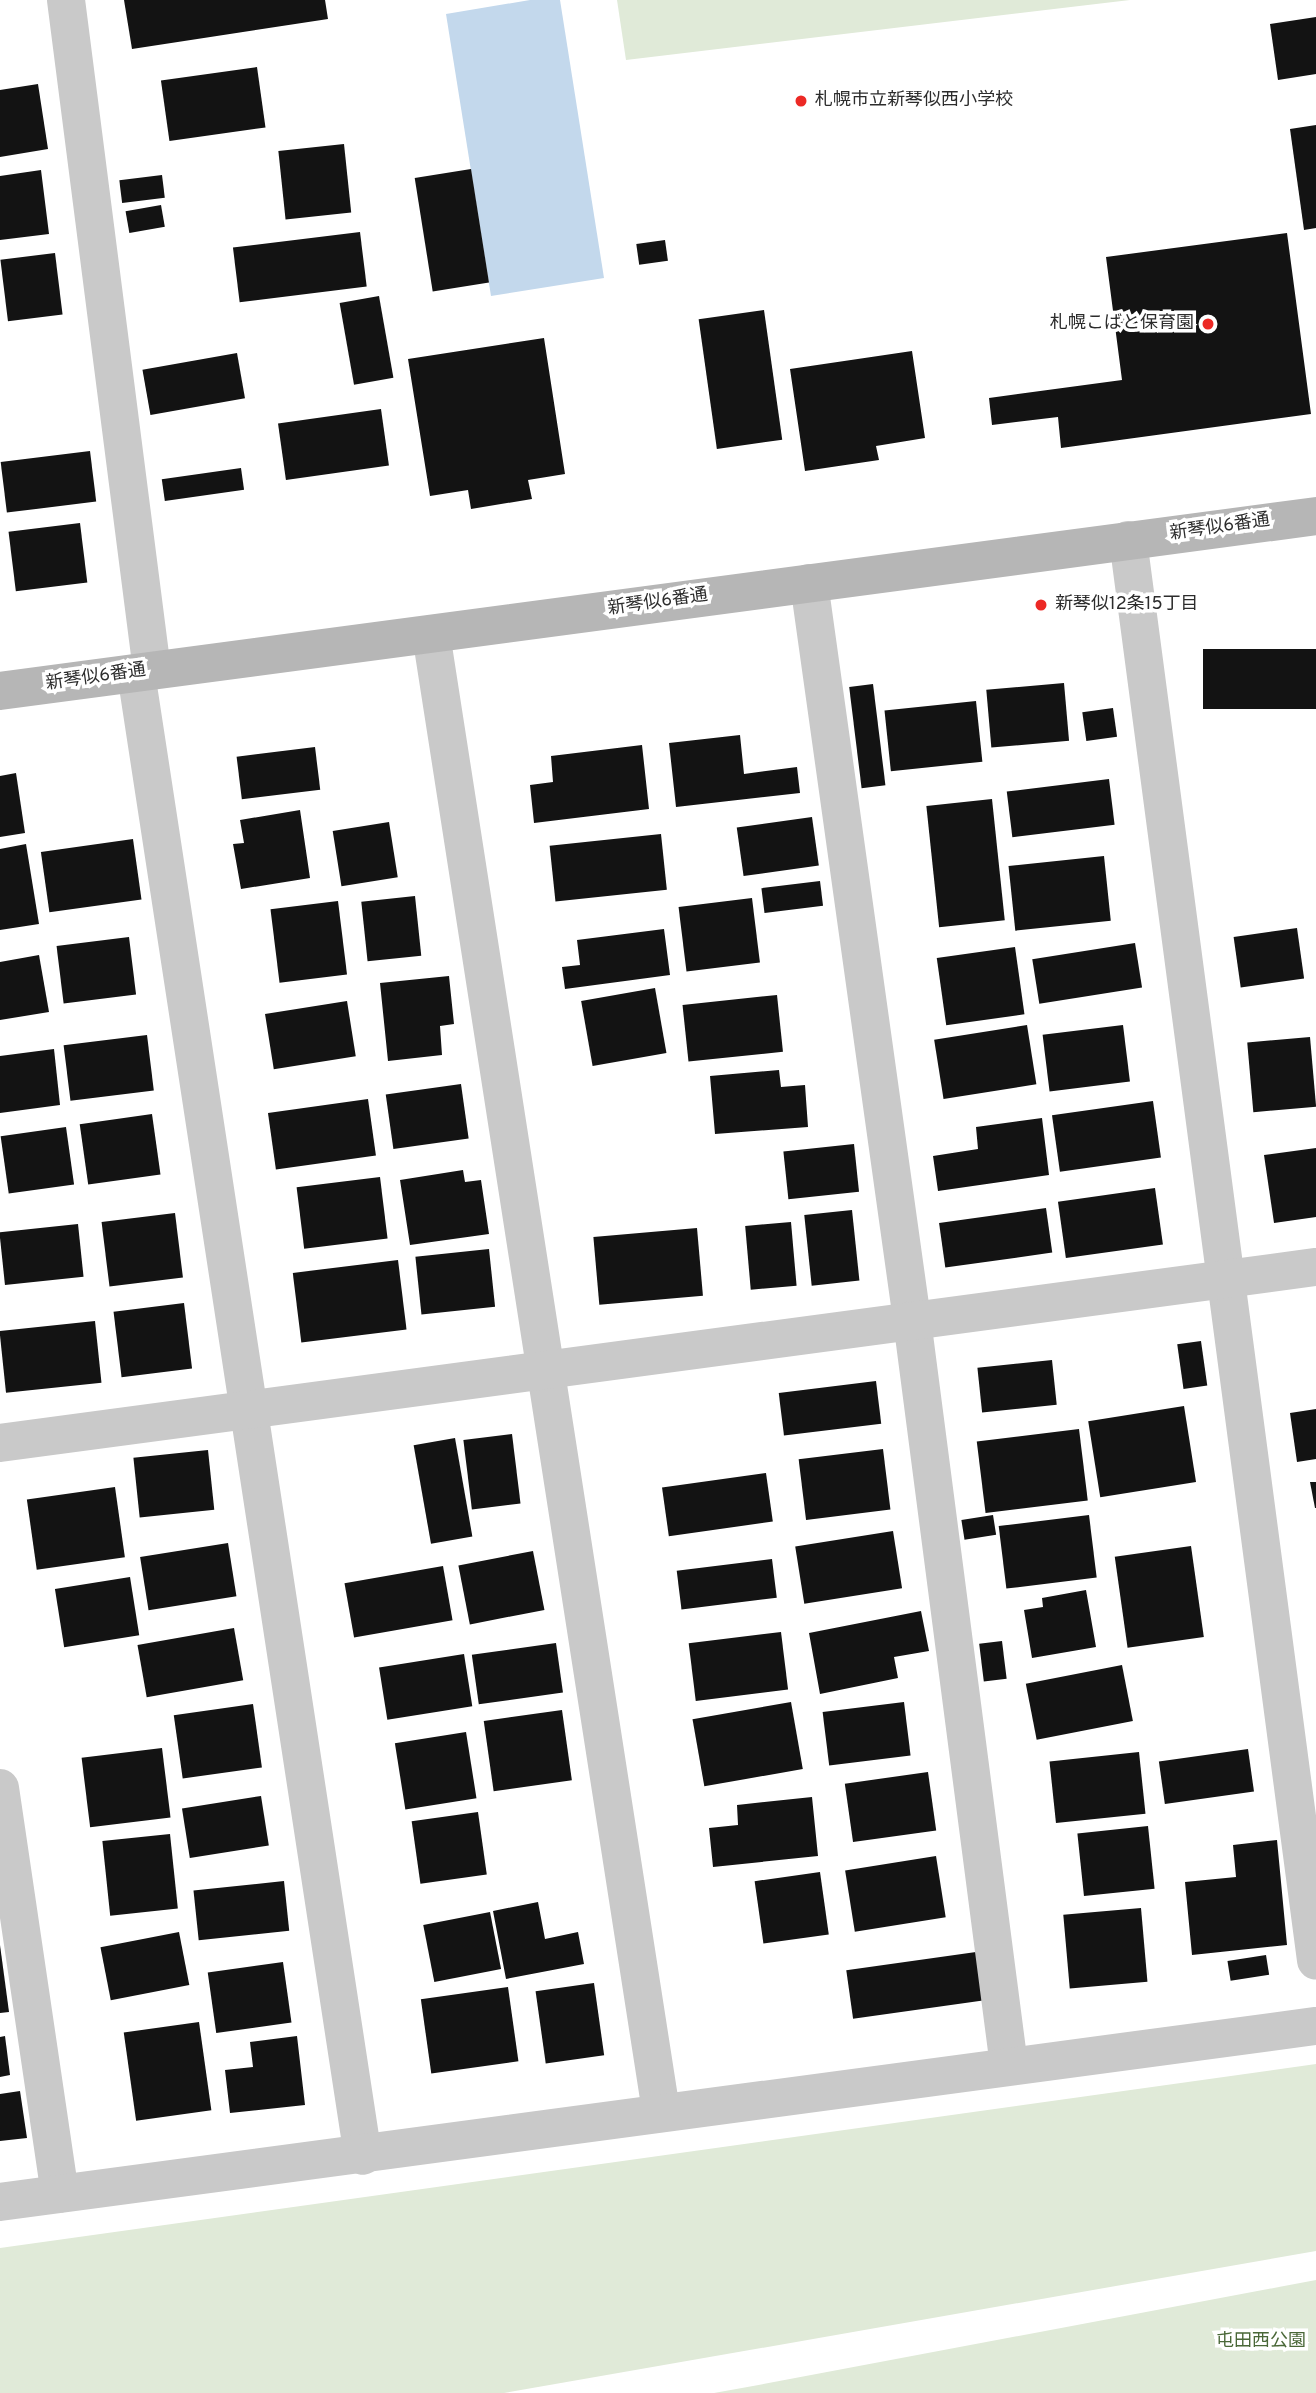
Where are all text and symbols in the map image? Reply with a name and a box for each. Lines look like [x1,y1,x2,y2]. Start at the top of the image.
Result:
place label: 札幌市立新琴似西小学校 [815,90,1013,112]
marker: 札幌市立新琴似西小学校 [793,93,809,109]
place label: 札幌こばと保育園 [1050,313,1194,335]
marker: 札幌こばと保育園 [1200,316,1216,332]
street label: 新琴似6番通 [1169,510,1271,546]
street label: 新琴似6番通 [607,585,709,621]
place label: 新琴似12条15丁目 [1055,594,1199,616]
marker: 新琴似12条15丁目 [1033,597,1049,613]
street label: 新琴似6番通 [45,660,147,696]
park label: 屯田西公園 [1216,2331,1306,2353]

